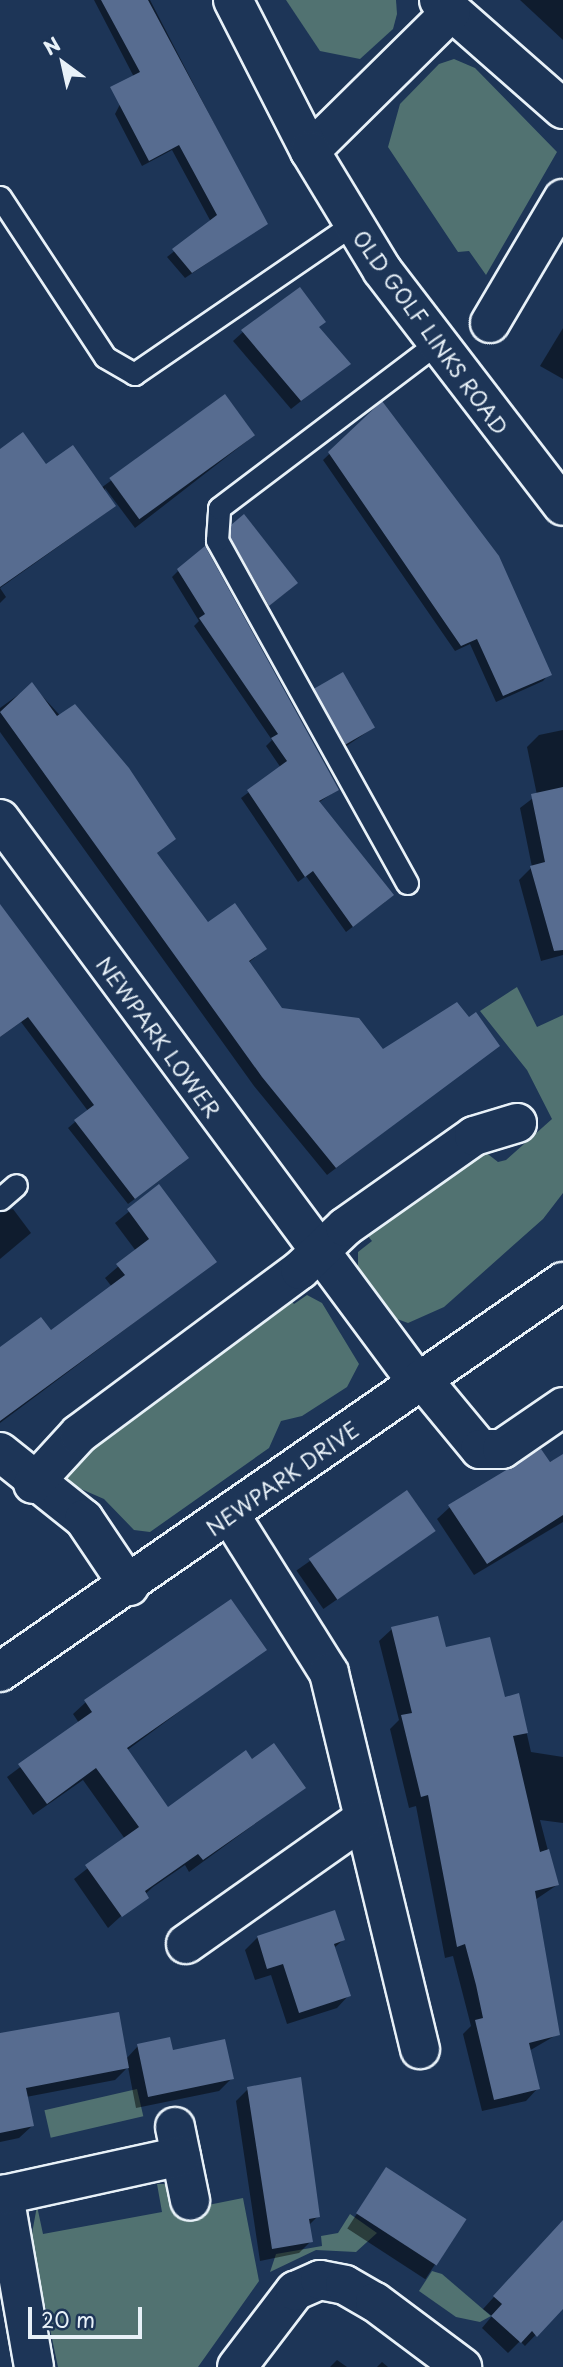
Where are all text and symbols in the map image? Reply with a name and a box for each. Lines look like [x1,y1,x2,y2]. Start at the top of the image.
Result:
north arrow [28,28,98,98]
text: N [38,30,66,61]
street label: OLD GOLF LINKS ROAD [347,223,515,441]
street label: NEWPARK LOWER [92,952,226,1122]
street label: NEWPARK DRIVE [201,1416,363,1540]
scale bar [32,2294,145,2338]
text: 20 m [41,2303,95,2335]

